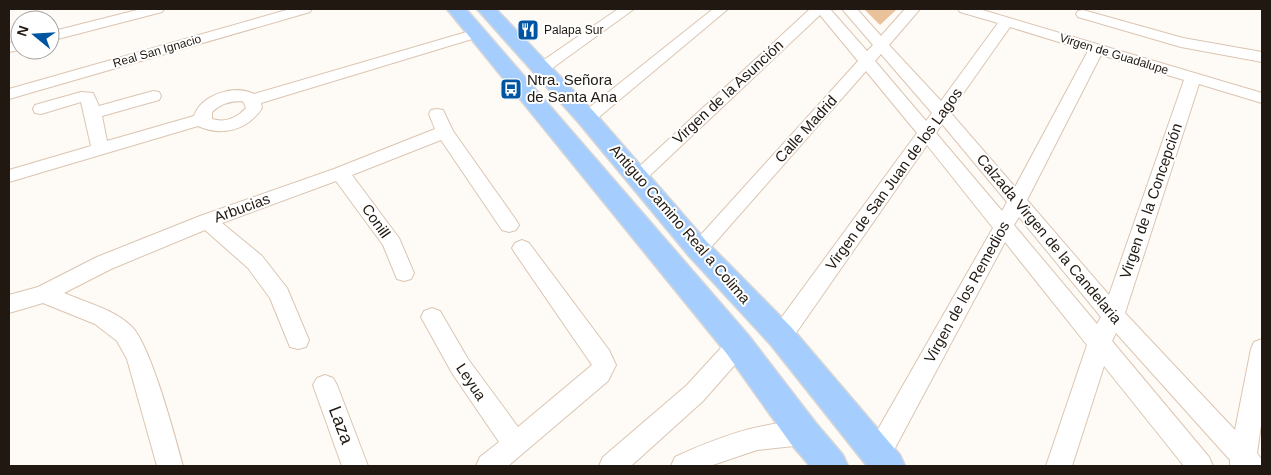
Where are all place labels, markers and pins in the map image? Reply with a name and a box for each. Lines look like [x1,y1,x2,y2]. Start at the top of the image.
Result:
restaurant icon: Palapa Sur [516,18,540,42]
place label: Palapa Sur [544,23,603,37]
place label: Ntra. Señora de Santa Ana [527,71,618,105]
bus stop icon: Ntra. Señora de Santa Ana [499,77,523,101]

